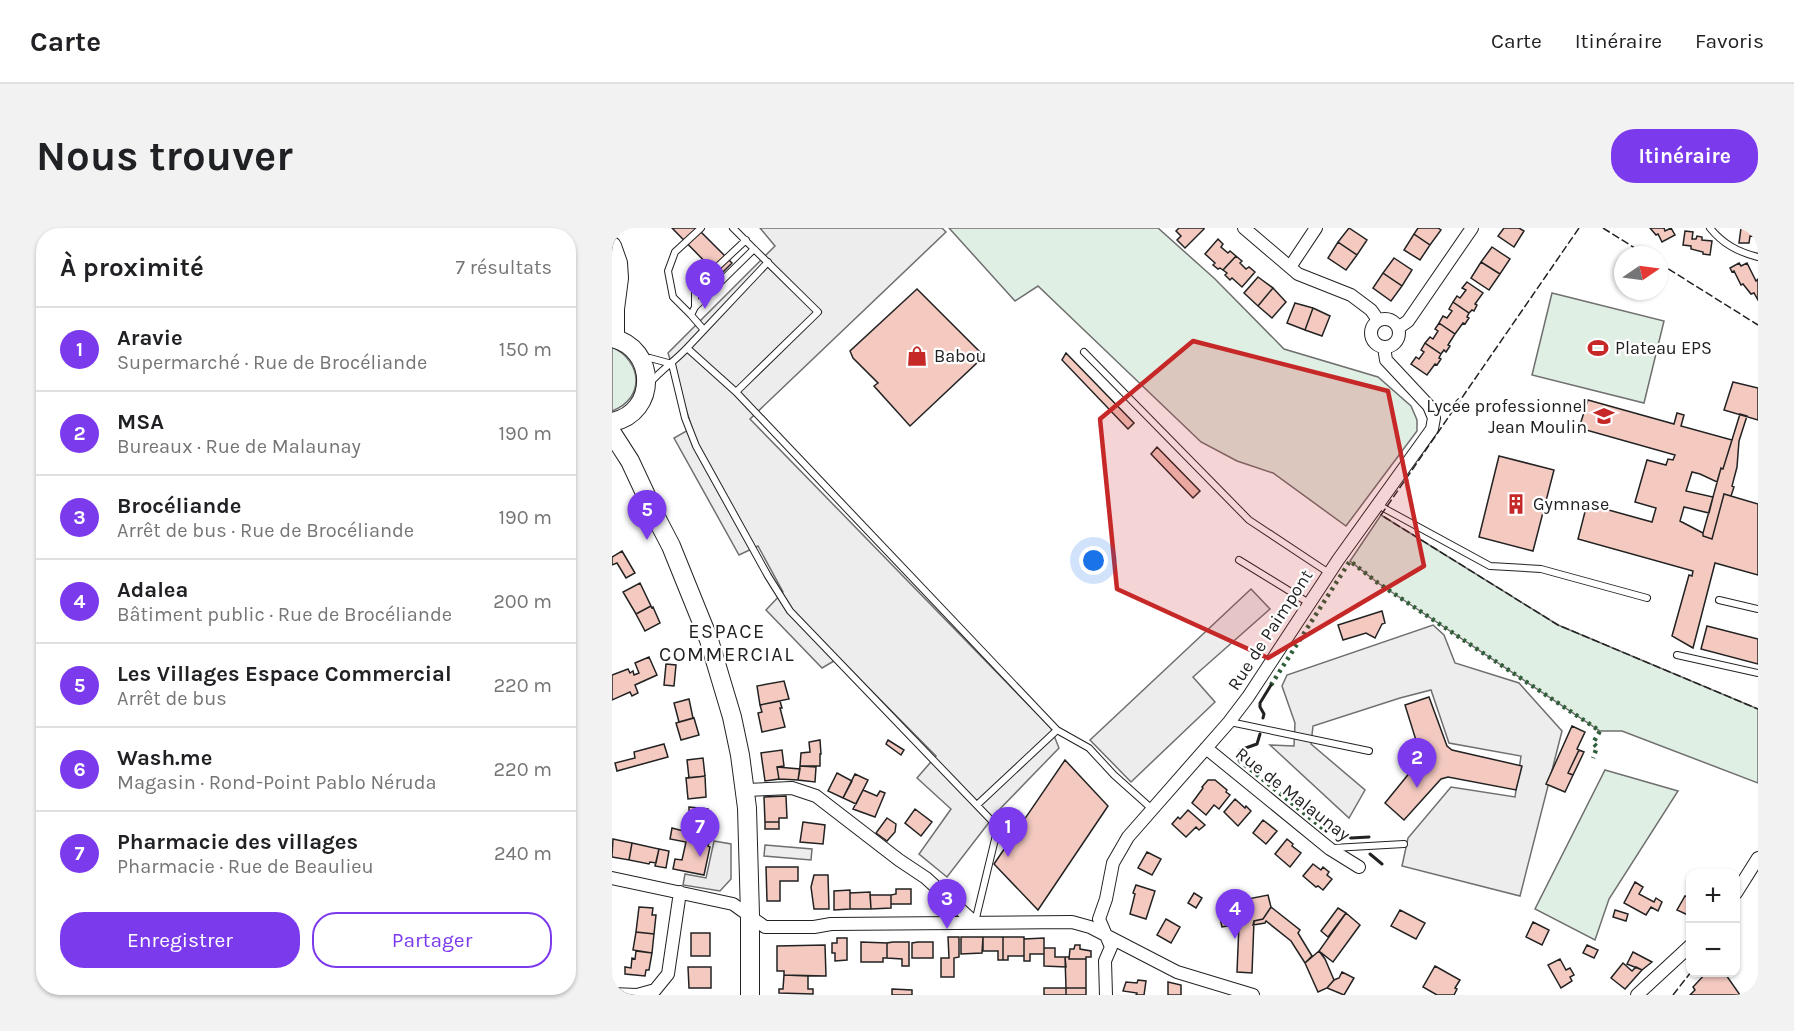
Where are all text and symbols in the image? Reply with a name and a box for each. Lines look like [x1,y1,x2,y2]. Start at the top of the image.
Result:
text: Carte [30,25,101,58]
text: Carte [1491,29,1542,53]
text: Itinéraire [1575,29,1662,53]
text: Favoris [1695,29,1764,53]
button: Itinéraire [1611,129,1758,183]
text: Nous trouver [36,131,293,181]
north arrow [1614,246,1668,300]
text: À proximité [60,252,204,283]
text: 7 résultats [456,256,552,279]
pin: 6 [686,260,724,309]
text: Aravie [117,325,183,351]
sports icon: Plateau EPS [1586,336,1610,360]
place label: Plateau EPS [1615,337,1712,359]
text: 1 [76,338,83,361]
text: 150 m [499,338,552,361]
shop icon: Babou [905,344,929,368]
place label: Babou [934,345,987,367]
text: Supermarché · Rue de Brocéliande [117,351,427,374]
place label: Lycée professionnel Jean Moulin [1426,395,1587,438]
school or university icon: Lycée professionnel Jean Moulin [1592,404,1616,428]
text: MSA [117,409,164,435]
text: 2 [73,422,86,445]
text: 190 m [498,422,552,445]
text: Bureaux · Rue de Malaunay [117,435,361,458]
pin: 5 [627,490,666,540]
building icon: Gymnase [1504,492,1528,516]
text: Brocéliande [117,493,241,519]
place label: Gymnase [1533,493,1609,515]
text: 3 [73,506,86,529]
text: 190 m [498,506,552,529]
text: Arrêt de bus · Rue de Brocéliande [117,519,414,542]
your location [1079,546,1108,575]
street label: Rue de Paimpont [1223,565,1317,695]
text: Adalea [117,577,188,603]
text: 4 [74,590,85,613]
text: 200 m [493,590,552,613]
text: Bâtiment public · Rue de Brocéliande [117,603,452,626]
district label: ESPACE COMMERCIAL [659,620,795,666]
text: Les Villages Espace Commercial [117,661,452,687]
text: 5 [74,674,85,697]
text: 220 m [493,674,552,697]
text: Arrêt de bus [117,687,227,710]
pin: 2 [1398,738,1436,788]
street label: Rue de Malaunay [1231,742,1355,846]
text: Wash.me [117,745,212,771]
text: 6 [73,758,86,781]
text: 220 m [493,758,552,781]
text: Magasin · Rond-Point Pablo Néruda [117,771,437,794]
pin: 7 [680,808,719,857]
pin: 1 [988,808,1028,857]
text: Pharmacie des villages [117,829,358,855]
text: 7 [75,842,84,865]
text: 240 m [494,842,552,865]
text: Pharmacie · Rue de Beaulieu [117,855,374,878]
map controls [1686,869,1740,977]
button: + [1686,869,1740,923]
pin: 3 [928,880,966,929]
pin: 4 [1216,890,1254,939]
button: Enregistrer [60,912,300,968]
button: Partager [312,912,552,968]
button: − [1686,923,1740,977]

